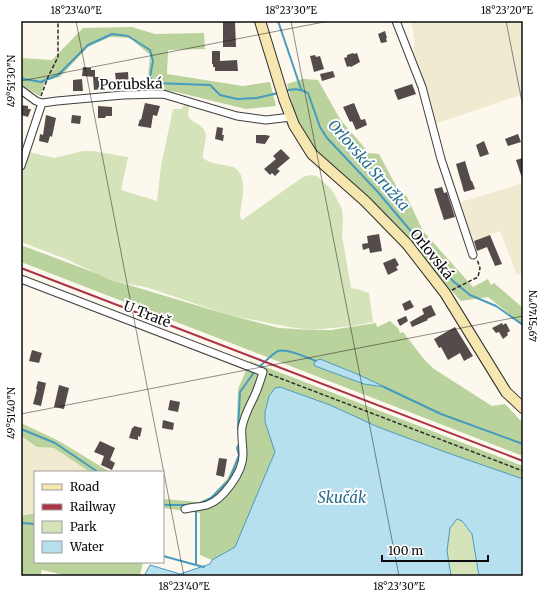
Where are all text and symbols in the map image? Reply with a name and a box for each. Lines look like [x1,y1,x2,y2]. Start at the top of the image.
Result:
text: 18°23'40"E [50,4,102,17]
text: 18°23'30"E [265,4,317,17]
text: 18°23'20"E [481,4,534,17]
text: 49°51'30"N [5,54,18,107]
street label: Porubská [99,74,163,94]
water label: Orlovská Stružka [324,115,414,215]
street label: Orlovská [406,225,458,283]
text: 49°51'40"N [527,290,540,342]
street label: U Tratě [121,297,173,331]
text: 49°51'40"N [5,387,18,439]
legend [34,471,164,563]
text: Road [70,479,99,494]
water label: Skučák [318,488,367,507]
text: Railway [70,499,116,514]
text: Park [70,519,97,534]
scale bar [382,537,488,563]
text: Water [69,539,105,554]
text: 100 m [388,543,423,558]
text: 18°23'40"E [158,580,210,593]
text: 18°23'30"E [373,580,425,593]

